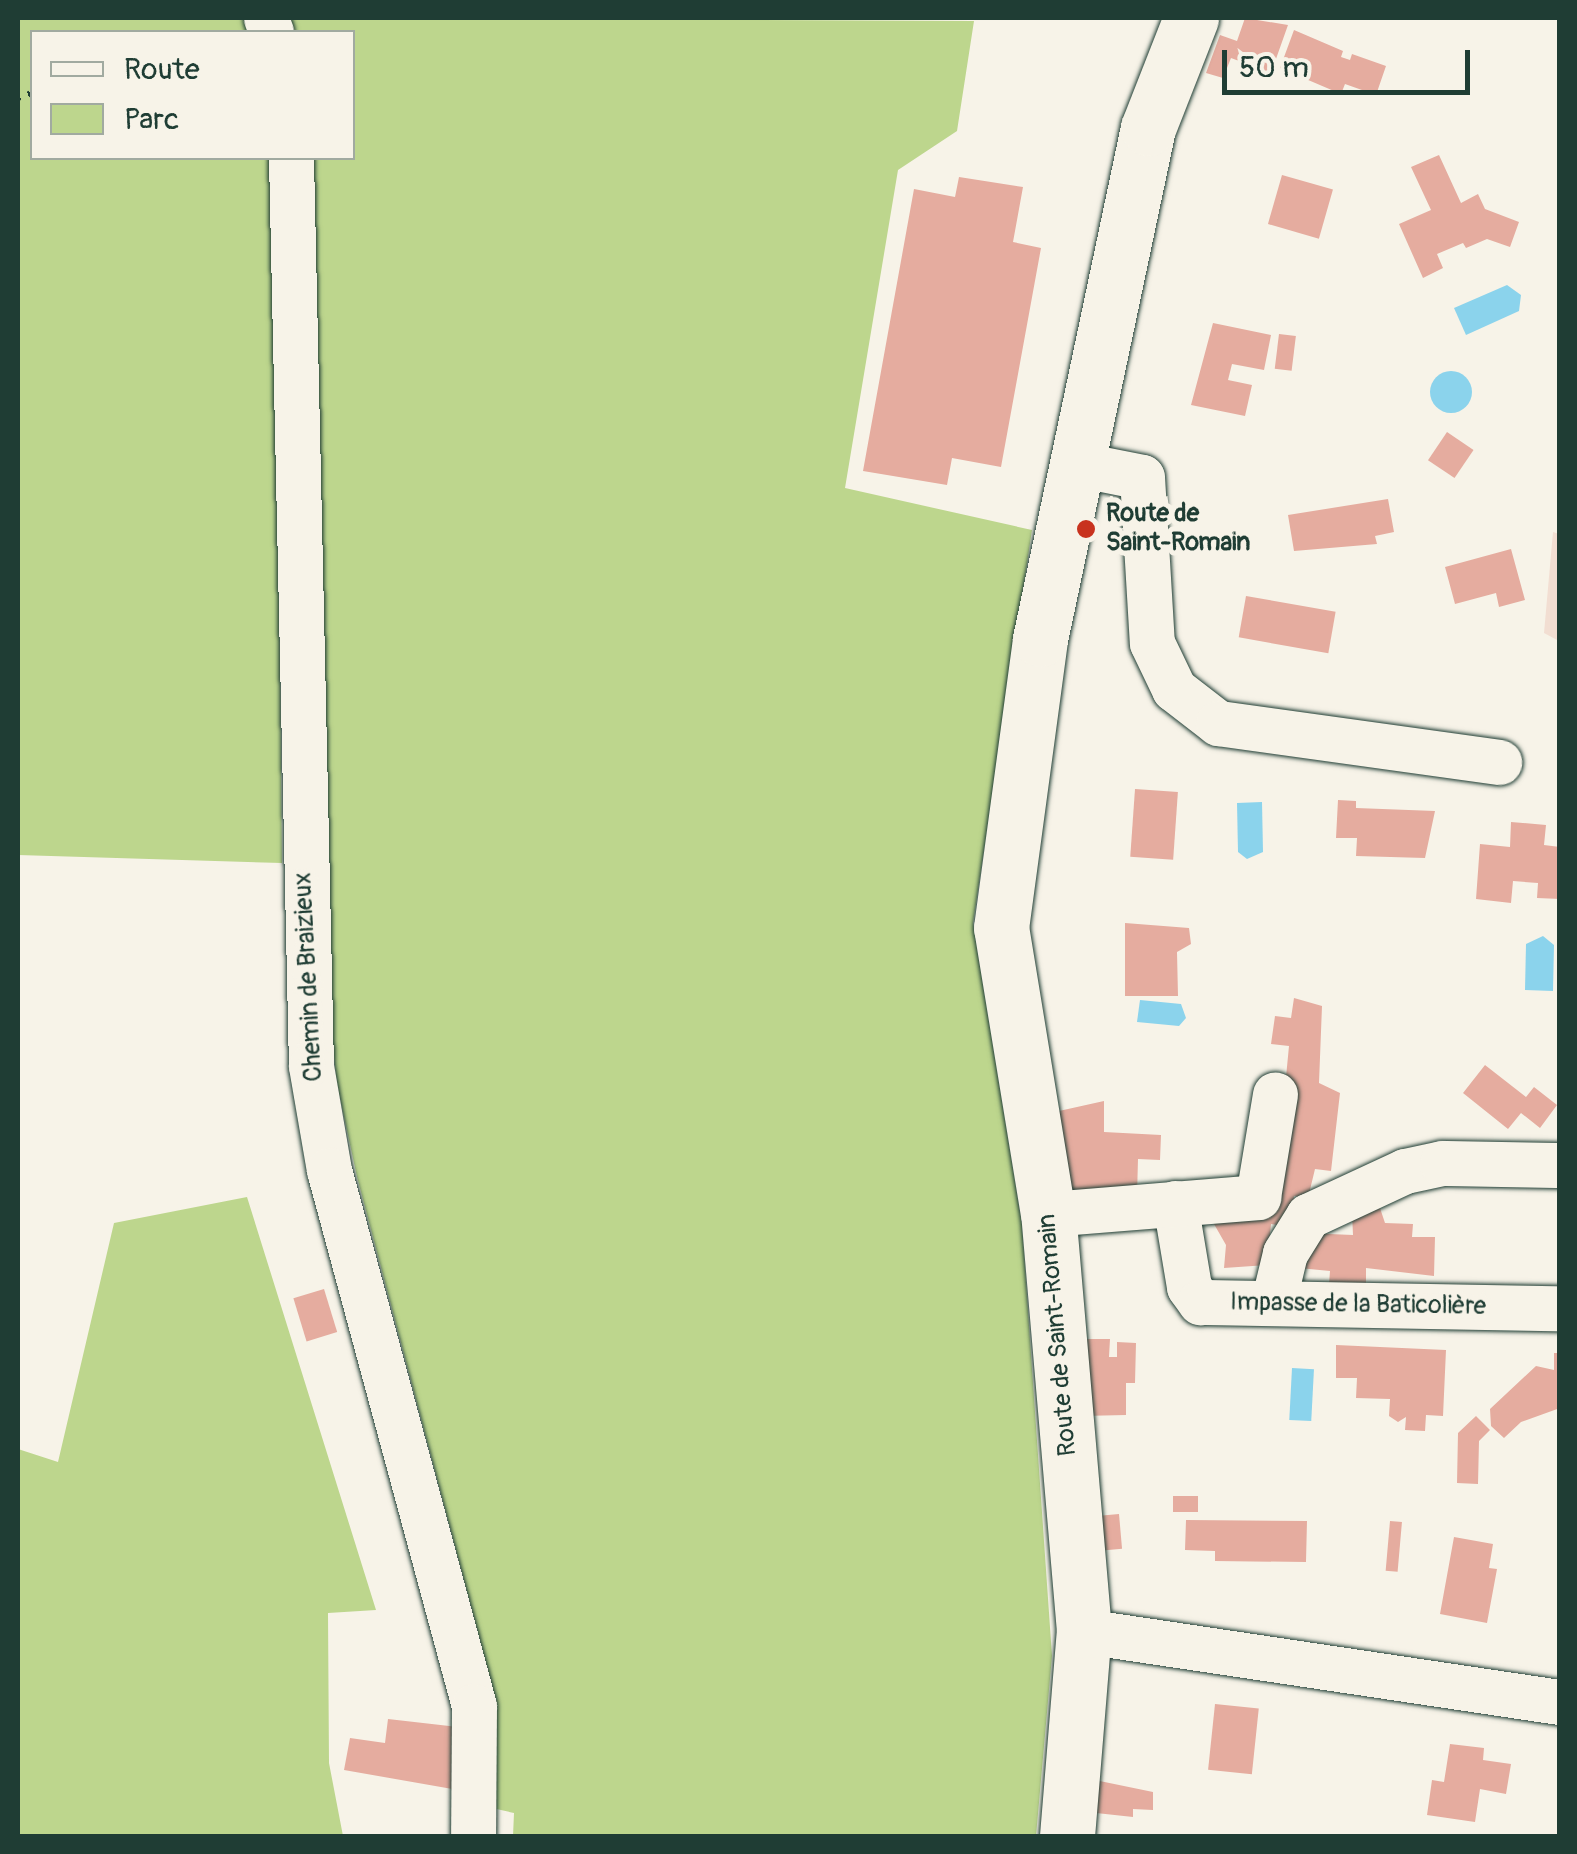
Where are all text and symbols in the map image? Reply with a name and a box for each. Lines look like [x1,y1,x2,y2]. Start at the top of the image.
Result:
legend [30,30,355,160]
scale bar [1227,30,1474,92]
text: 50 m [1239,49,1309,86]
text: Route [124,51,199,88]
text: Parc [124,101,179,138]
place label: Route de Saint-Romain [1106,500,1250,559]
marker: Route de Saint-Romain [1075,518,1097,540]
street label: Chemin de Braizieux [289,872,329,1082]
street label: Route de Saint-Romain [1032,1213,1084,1457]
street label: Impasse de la Baticolière [1230,1288,1486,1322]

